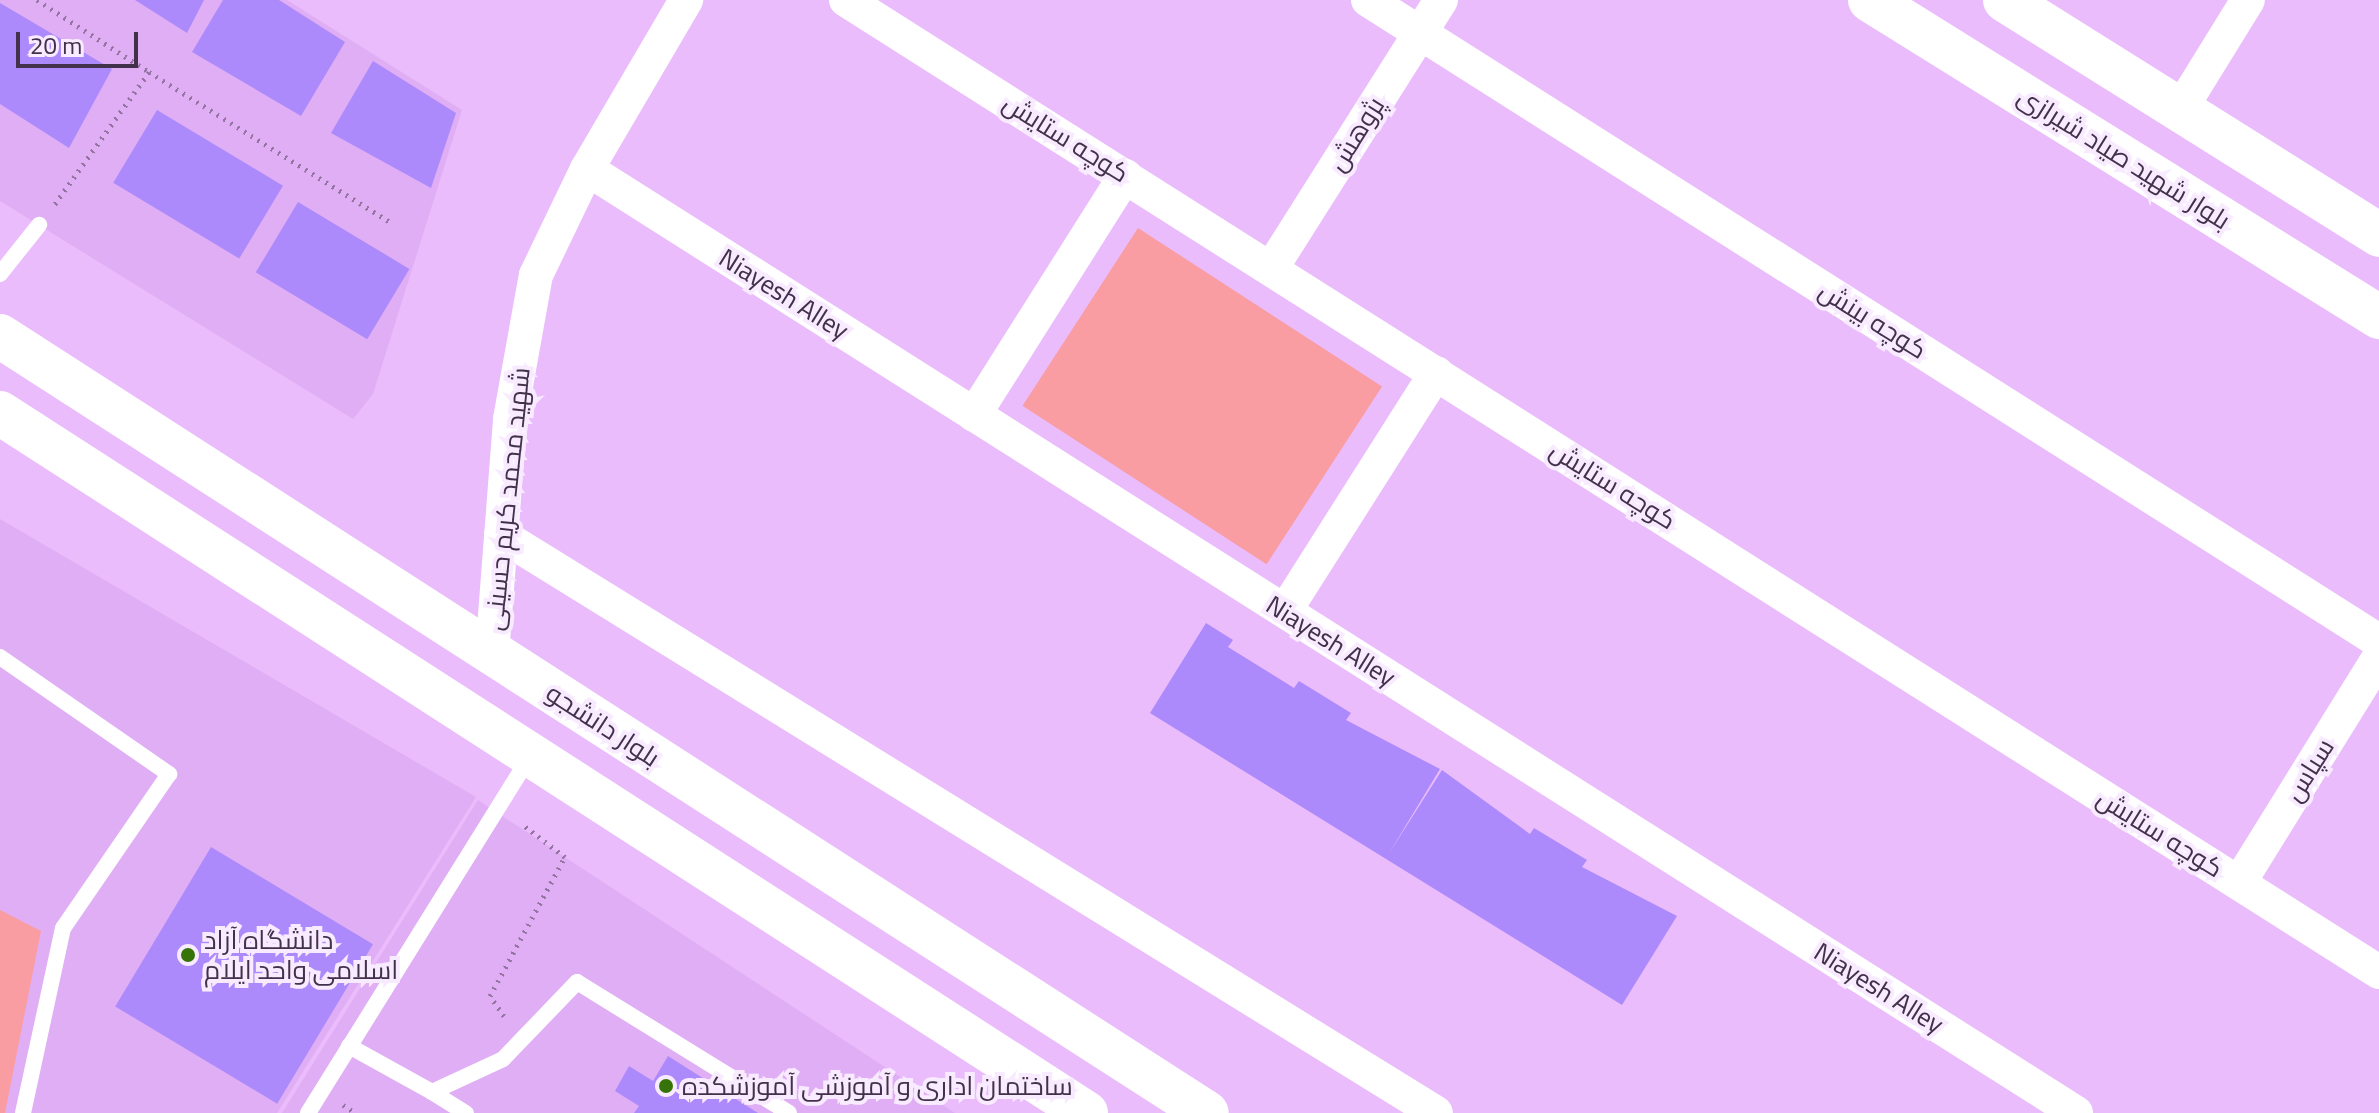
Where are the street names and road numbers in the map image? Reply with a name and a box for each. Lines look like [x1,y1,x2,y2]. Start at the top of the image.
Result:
street label: بلوار شهید صیاد شیرازی [2012,80,2236,236]
street label: کوچه ستایش [997,87,1135,189]
street label: پژوهش [1321,91,1391,177]
street label: Niayesh Alley [714,242,854,346]
street label: کوچه بینش [1813,275,1933,365]
street label: شهید محمد‌ کریم حسینی [478,366,536,632]
street label: کوچه ستایش [1544,434,1682,536]
street label: Niayesh Alley [1261,589,1401,693]
street label: بلوار دانشجو [540,677,666,773]
street label: سپاس [2278,733,2340,807]
street label: کوچه ستایش [2091,782,2229,884]
street label: Niayesh Alley [1809,936,1949,1040]

